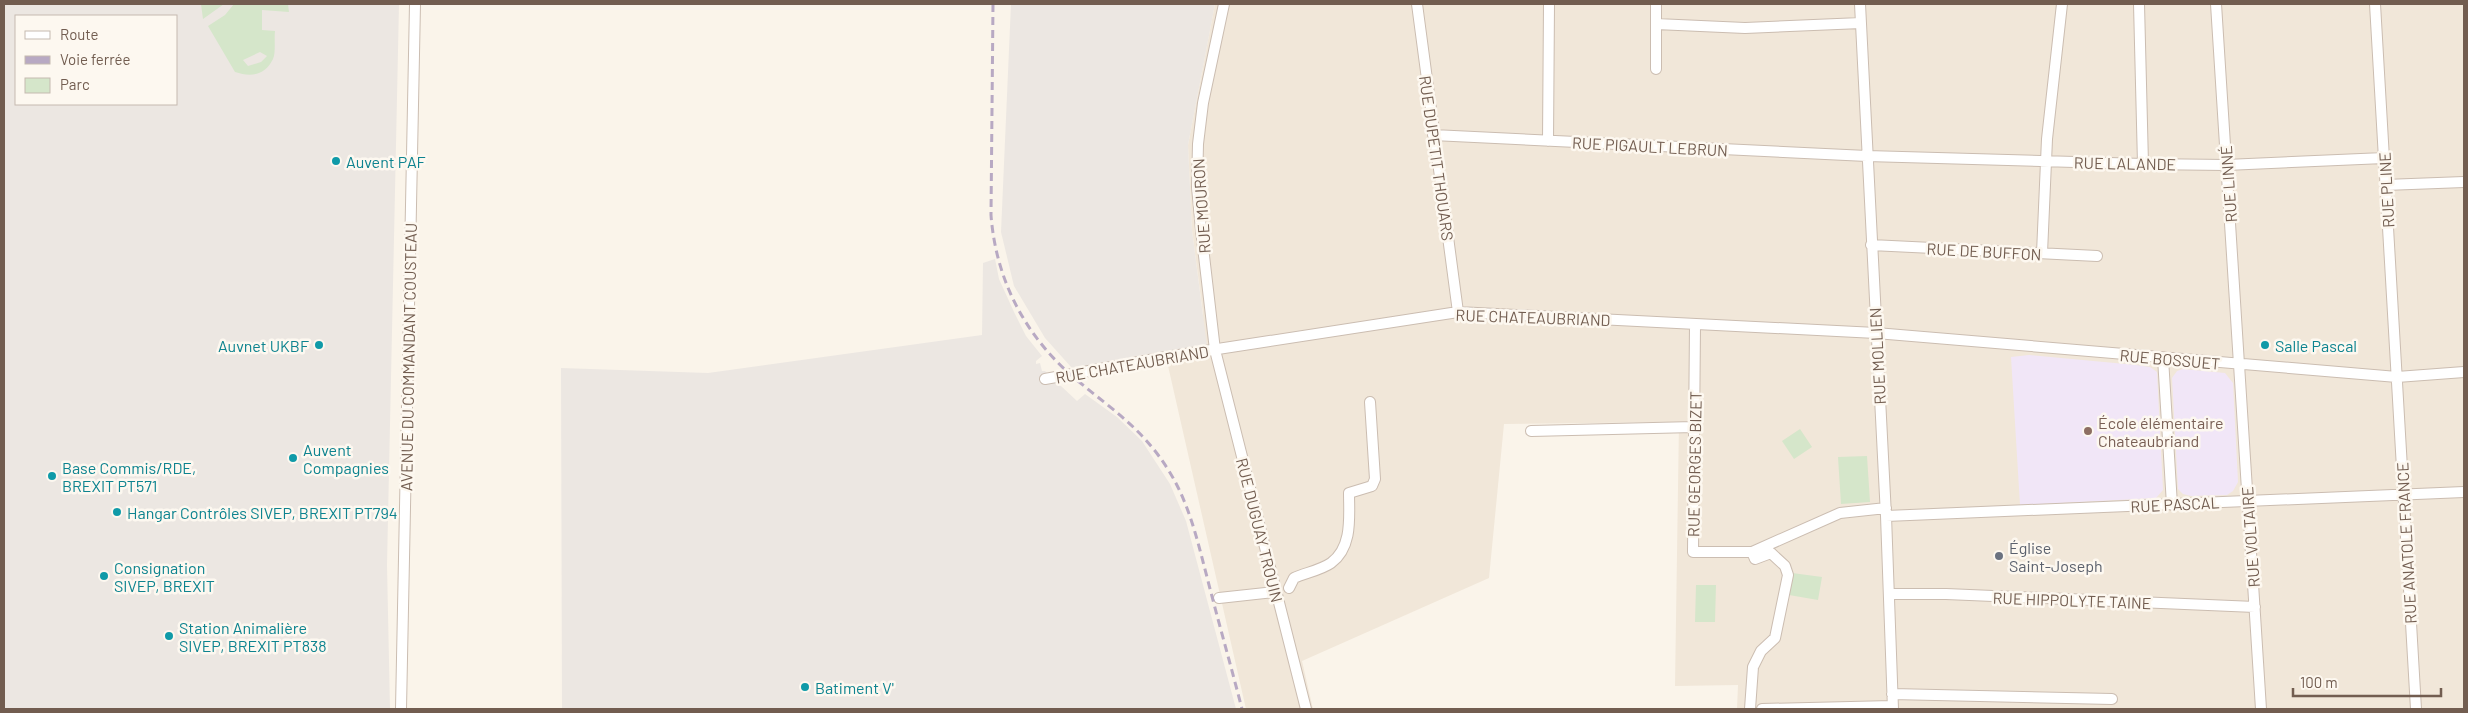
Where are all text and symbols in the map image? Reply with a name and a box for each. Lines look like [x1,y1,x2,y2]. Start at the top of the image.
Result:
legend [15,15,178,105]
text: Route [60,25,99,43]
text: Voie ferrée [60,50,131,68]
street label: RUE DUPETIT THOUARS [1416,74,1458,242]
text: Parc [60,75,90,93]
street label: RUE PIGAULT LEBRUN [1572,132,1728,160]
street label: RUE LINNÉ [2216,145,2240,223]
place label: Auvent PAF [346,152,426,171]
street label: RUE PLINE [2375,152,2397,228]
street label: RUE LALANDE [2074,153,2176,173]
marker: Auvent PAF [330,155,342,167]
street label: RUE MOURON [1188,158,1214,254]
street label: AVENUE DU COMMANDANT COUSTEAU [396,223,420,491]
street label: RUE DE BUFFON [1926,239,2042,263]
street label: RUE CHATEAUBRIAND [1455,305,1611,329]
street label: RUE MOLLIEN [1865,307,1889,405]
place label: Auvnet UKBF [218,336,309,355]
place label: Salle Pascal [2275,336,2357,355]
marker: Auvnet UKBF [313,339,325,351]
marker: Salle Pascal [2259,339,2271,351]
street label: RUE CHATEAUBRIAND [1054,341,1210,387]
street label: RUE BOSSUET [2119,345,2221,373]
street label: RUE GEORGES BIZET [1683,391,1705,537]
place label: École élémentaire Chateaubriand [2098,413,2223,450]
marker: École élémentaire Chateaubriand [2082,425,2094,437]
place label: Auvent Compagnies [303,440,389,477]
marker: Auvent Compagnies [287,452,299,464]
street label: RUE DUGUAY TROUIN [1233,456,1287,604]
place label: Base Commis/RDE, BREXIT PT571 [62,458,196,495]
street label: RUE ANATOLE FRANCE [2392,462,2420,624]
marker: Base Commis/RDE, BREXIT PT571 [46,470,58,482]
street label: RUE VOLTAIRE [2237,486,2263,588]
street label: RUE PASCAL [2130,492,2220,516]
place label: Hangar Contrôles SIVEP, BREXIT PT794 [127,503,398,522]
marker: Hangar Contrôles SIVEP, BREXIT PT794 [111,506,123,518]
place label: Église Saint-Joseph [2009,538,2103,575]
marker: Église Saint-Joseph [1993,550,2005,562]
place label: Consignation SIVEP, BREXIT [114,558,215,595]
marker: Consignation SIVEP, BREXIT [98,570,110,582]
street label: RUE HIPPOLYTE TAINE [1992,588,2152,612]
place label: Station Animalière SIVEP, BREXIT PT838 [179,618,327,655]
marker: Station Animalière SIVEP, BREXIT PT838 [163,630,175,642]
scale bar [2293,666,2440,698]
text: 100 m [2300,673,2338,691]
place label: Batiment V' [815,678,894,697]
marker: Batiment V' [799,681,811,693]

